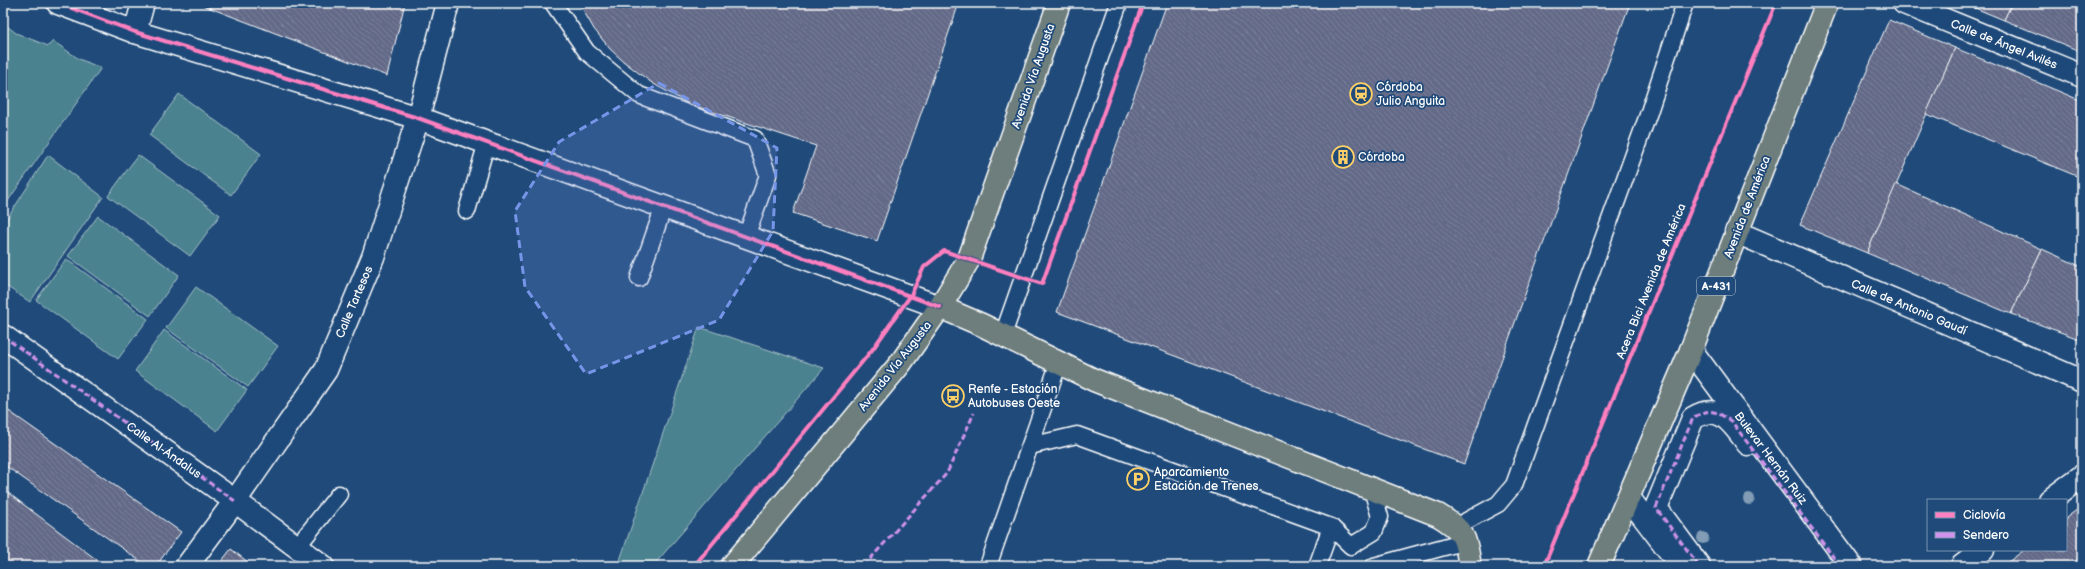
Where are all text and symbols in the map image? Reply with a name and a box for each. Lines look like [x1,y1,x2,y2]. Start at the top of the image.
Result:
street label: Calle de Ángel Avilés [1948,14,2060,73]
street label: Avenida Vía Augusta [1009,22,1058,130]
place label: Córdoba Julio Anguita [1376,80,1445,109]
station icon: Córdoba Julio Anguita [1348,81,1374,107]
building icon: Córdoba [1330,144,1356,170]
place label: Córdoba [1358,150,1405,165]
street label: Avenida de América [1721,154,1774,260]
street label: Acera Bici Avenida de América [1613,201,1690,361]
street label: Calle Tartesos [333,264,376,341]
street label: Calle de Antonio Gaudí [1849,276,1969,339]
road number: A-431 [1697,277,1735,295]
street label: Avenida Vía Augusta [856,318,935,414]
place label: Renfe - Estación Autobuses Oeste [968,382,1060,411]
bus stop icon: Renfe - Estación Autobuses Oeste [940,383,966,409]
street label: Bulevar Hernán Ruiz [1731,409,1810,508]
street label: Calle Al-Ándalus [123,417,205,482]
place label: Aparcamiento Estación de Trenes [1154,465,1259,494]
parking icon: Aparcamiento Estación de Trenes [1125,466,1151,492]
legend [1927,499,2067,551]
text: Ciclovía [1963,508,2006,523]
text: Sendero [1963,528,2009,543]

